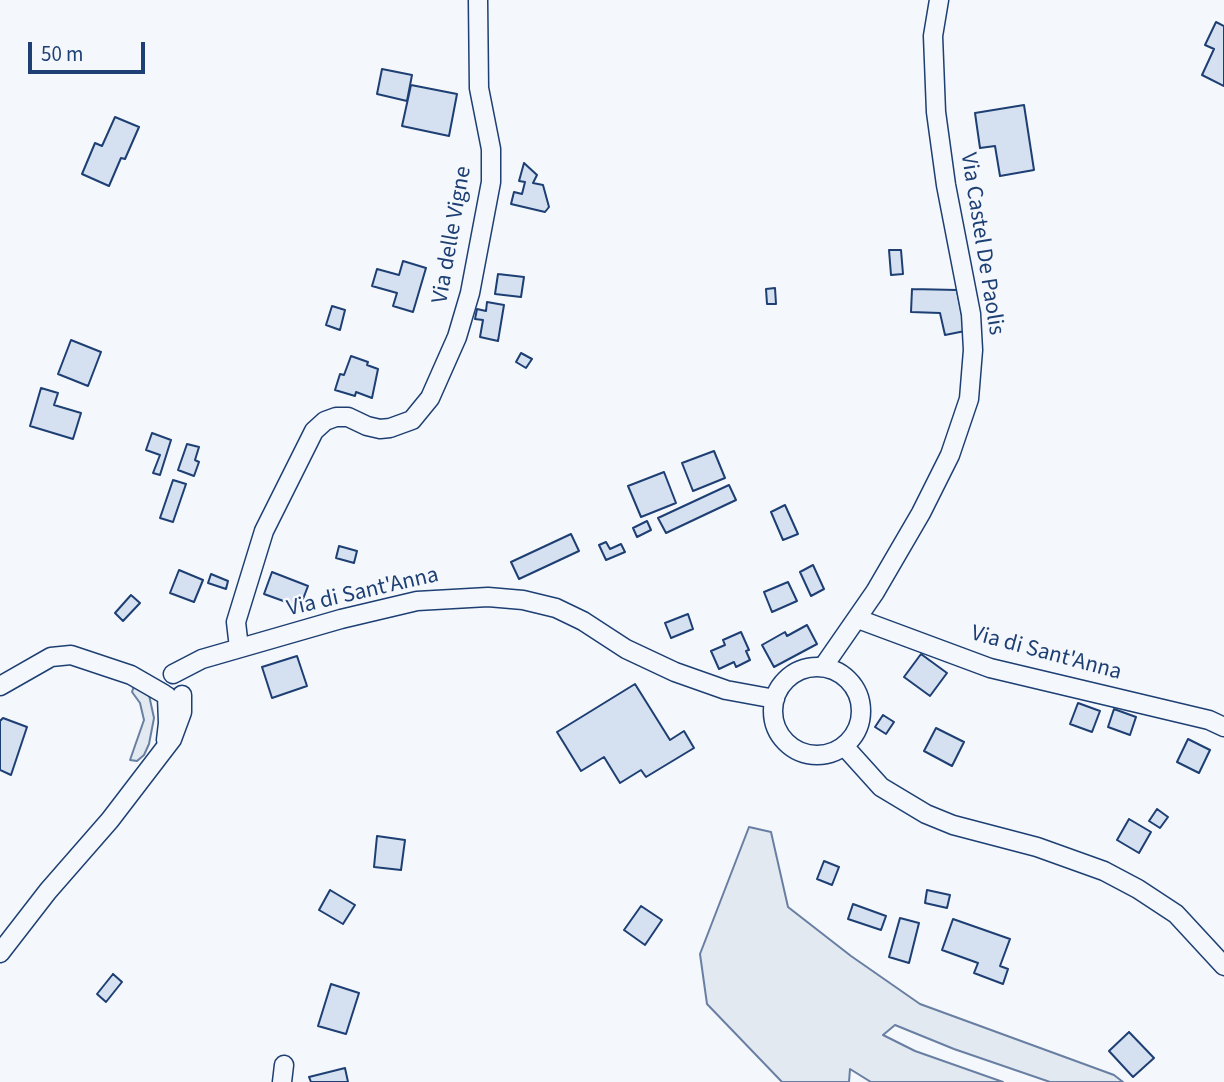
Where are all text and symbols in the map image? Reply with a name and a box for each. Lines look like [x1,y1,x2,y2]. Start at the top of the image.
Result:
scale bar [32,28,149,72]
text: 50 m [41,39,83,69]
street label: Via Castel De Paolis [953,151,1009,337]
street label: Via delle Vigne [427,164,479,306]
street label: Via di Sant'Anna [285,562,441,624]
street label: Via di Sant'Anna [968,621,1124,687]

